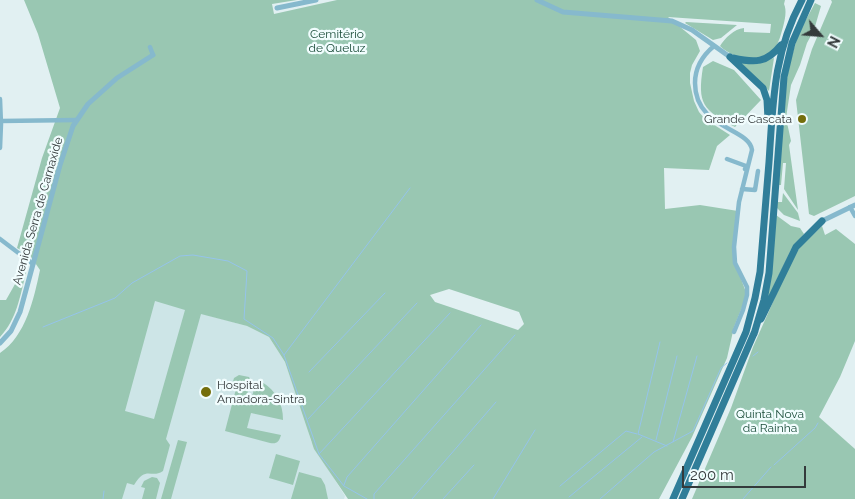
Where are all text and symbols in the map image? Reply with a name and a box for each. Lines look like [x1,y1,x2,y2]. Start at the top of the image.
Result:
north arrow [795,10,845,60]
park label: Cemitério de Queluz [308,27,366,55]
text: N [824,33,843,50]
place label: Grande Cascata [704,112,792,126]
marker: Grande Cascata [796,113,808,125]
street label: Avenida Serra de Carnaxide [10,135,66,287]
place label: Hospital Amadora-Sintra [217,378,305,406]
marker: Hospital Amadora-Sintra [199,385,213,399]
park label: Quinta Nova da Rainha [736,407,804,435]
scale bar [685,456,809,488]
text: 200 m [690,466,734,484]

